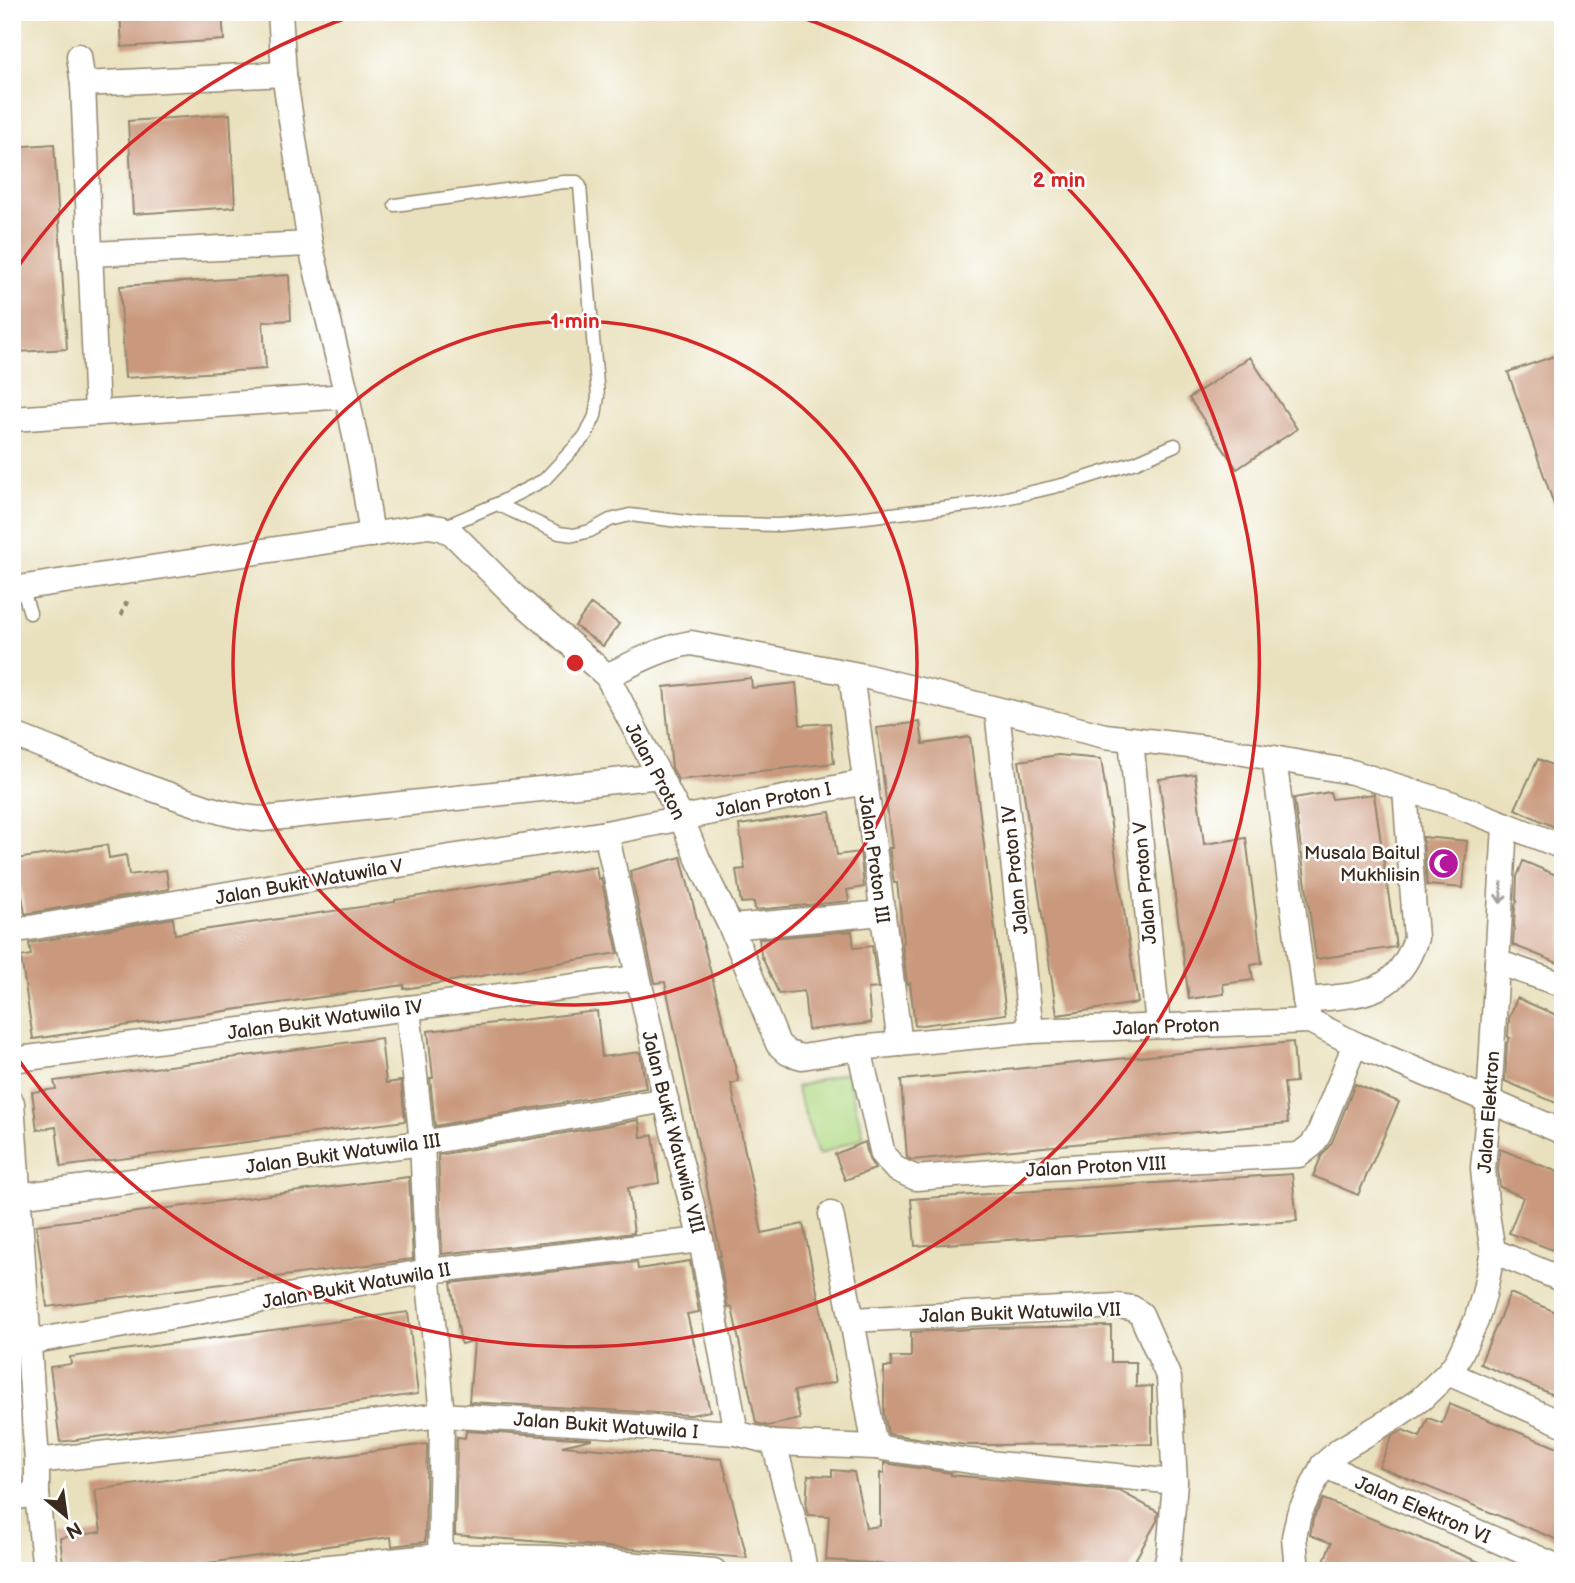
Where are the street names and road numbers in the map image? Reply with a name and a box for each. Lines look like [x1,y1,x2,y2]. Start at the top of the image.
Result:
street label: Jalan Proton [619,719,690,824]
street label: Jalan Proton I [713,778,833,823]
street label: Jalan Proton III [853,793,894,925]
street label: Jalan Proton IV [997,804,1034,935]
street label: Jalan Proton V [1129,820,1162,945]
street label: Jalan Bukit Watuwila V [214,855,405,910]
street label: Jalan Bukit Watuwila IV [226,995,424,1046]
street label: Jalan Proton [1112,1014,1220,1041]
street label: Jalan Bukit Watuwila VIII [636,1029,709,1236]
street label: Jalan Elektron [1474,1050,1505,1174]
street label: Jalan Bukit Watuwila III [244,1129,442,1180]
street label: Jalan Proton VIII [1025,1152,1167,1183]
street label: Jalan Bukit Watuwila II [260,1259,452,1314]
street label: Jalan Bukit Watuwila VII [919,1298,1122,1329]
street label: Jalan Bukit Watuwila I [513,1409,699,1444]
street label: Jalan Elektron VI [1351,1472,1494,1549]

